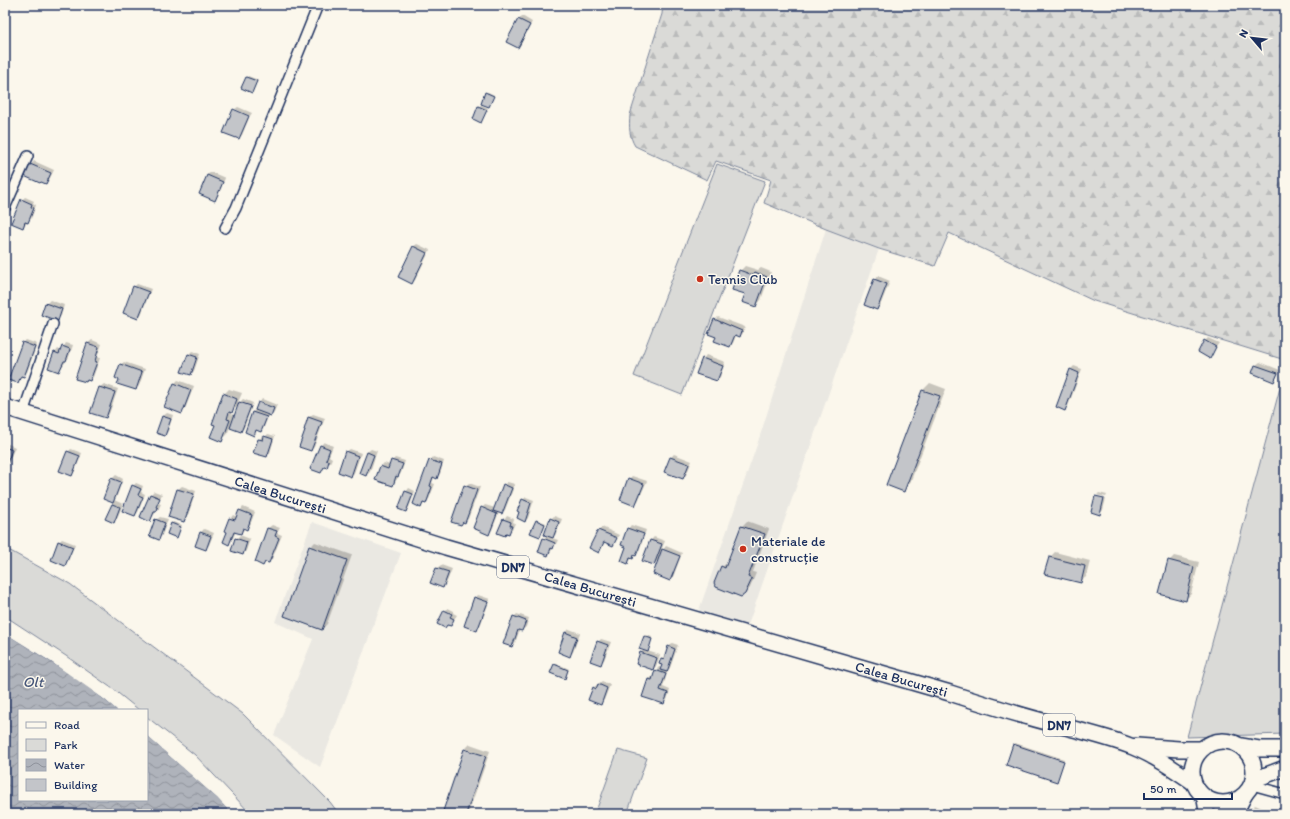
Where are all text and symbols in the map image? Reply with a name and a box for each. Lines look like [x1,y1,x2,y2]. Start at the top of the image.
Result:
north arrow [1232,18,1272,58]
text: N [1236,27,1251,40]
place label: Tennis Club [708,271,778,288]
marker: Tennis Club [695,274,705,284]
street label: Calea București [232,472,328,517]
place label: Materiale de construcție [751,533,826,566]
marker: Materiale de construcție [738,544,748,554]
road number: DN7 [497,556,529,578]
street label: Calea București [542,568,638,611]
street label: Calea București [853,658,950,701]
water label: Olt [23,673,45,691]
legend [18,709,148,801]
road number: DN7 [1043,714,1075,736]
text: Road [54,718,80,732]
text: Park [54,738,78,752]
text: Water [54,758,85,772]
scale bar [1144,775,1232,801]
text: Building [54,778,98,792]
text: 50 m [1150,782,1176,796]

